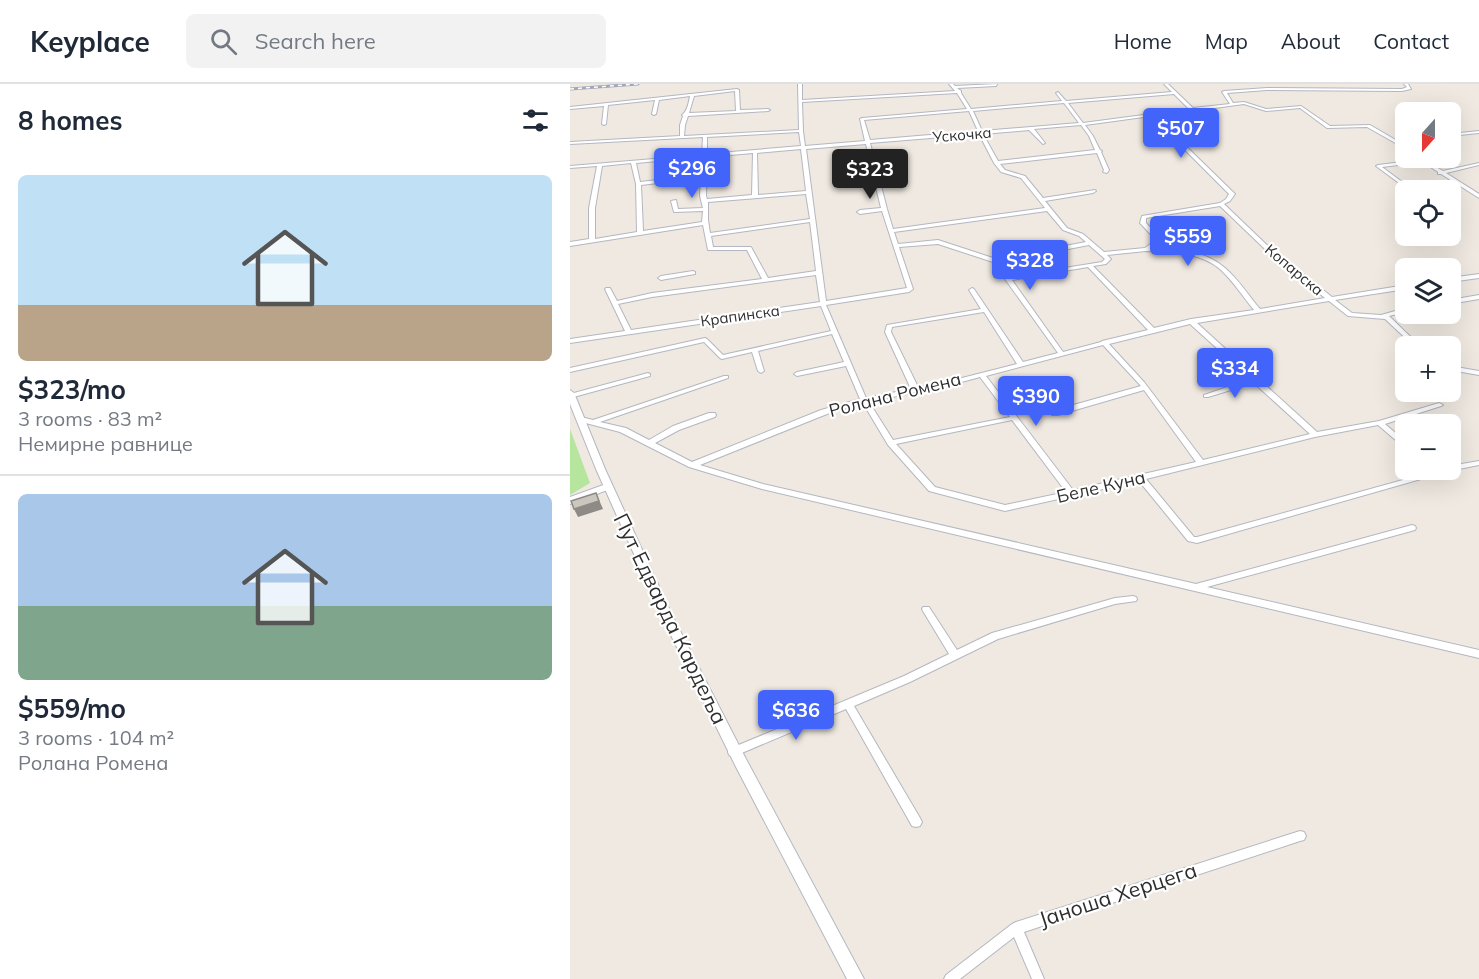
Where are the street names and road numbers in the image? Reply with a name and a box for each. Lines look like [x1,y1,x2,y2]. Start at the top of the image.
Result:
street label: Ускочка [931,122,992,147]
street label: Копарска [1261,240,1327,300]
street label: Крапинска [699,301,781,330]
street label: Ролана Ромена [826,367,963,422]
street label: Беле Куна [1054,465,1147,508]
street label: Пут Едварда Кардеља [608,509,733,728]
street label: Јаноша Херцега [1035,856,1200,932]

